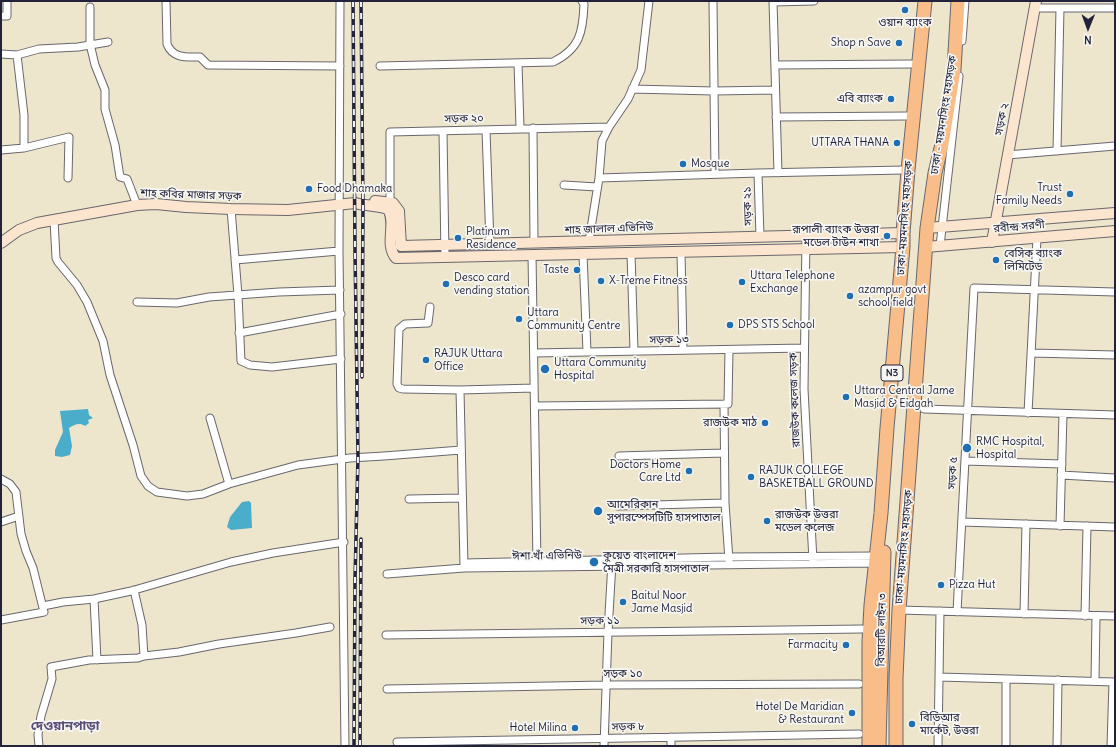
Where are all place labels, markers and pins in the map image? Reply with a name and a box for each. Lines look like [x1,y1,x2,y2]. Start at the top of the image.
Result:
marker: ওয়ান ব্যাংক [900,5,910,15]
place label: ওয়ান ব্যাংক [878,16,932,30]
place label: Shop n Save [831,36,891,50]
marker: Shop n Save [894,38,904,48]
place label: এবি ব্যাংক [837,92,883,106]
marker: এবি ব্যাংক [886,94,896,104]
place label: UTTARA THANA [811,136,889,150]
marker: UTTARA THANA [892,138,902,148]
place label: Mosque [691,157,729,171]
marker: Mosque [678,159,688,169]
place label: Trust Family Needs [996,181,1062,207]
place label: Food Dhamaka [317,182,392,196]
marker: Food Dhamaka [304,184,314,194]
marker: Trust Family Needs [1065,189,1075,199]
place label: রূপালী ব্যাংক উত্তরা মডেল টাউন শাখা [792,223,879,249]
place label: Platinum Residence [466,225,516,251]
marker: রূপালী ব্যাংক উত্তরা মডেল টাউন শাখা [882,231,892,241]
marker: Platinum Residence [453,233,463,243]
place label: বেসিক ব্যাংক লিমিটেড [1004,247,1062,273]
marker: বেসিক ব্যাংক লিমিটেড [991,255,1001,265]
place label: Taste [543,263,569,277]
marker: Taste [572,265,582,275]
place label: Uttara Telephone Exchange [750,269,835,295]
place label: Desco card vending station [454,271,529,297]
place label: X-Treme Fitness [609,274,688,288]
marker: X-Treme Fitness [596,276,606,286]
marker: Uttara Telephone Exchange [737,277,747,287]
marker: Desco card vending station [441,279,451,289]
place label: azampur govt school field [858,283,927,309]
marker: azampur govt school field [845,291,855,301]
place label: Uttara Community Centre [527,306,620,332]
marker: Uttara Community Centre [514,314,524,324]
place label: DPS STS School [738,318,815,332]
marker: DPS STS School [725,320,735,330]
place label: RAJUK Uttara Office [434,347,502,373]
marker: RAJUK Uttara Office [421,355,431,365]
place label: Uttara Community Hospital [554,356,646,382]
marker: Uttara Community Hospital [539,363,551,375]
place label: Uttara Central Jame Masjid & Eidgah [854,384,954,410]
marker: Uttara Central Jame Masjid & Eidgah [841,392,851,402]
place label: রাজউক মাঠ [703,416,757,430]
marker: রাজউক মাঠ [760,418,770,428]
place label: RMC Hospital, Hospital [976,435,1044,461]
marker: RMC Hospital, Hospital [961,442,973,454]
place label: Doctors Home Care Ltd [610,458,681,484]
place label: RAJUK COLLEGE BASKETBALL GROUND [759,464,873,490]
marker: Doctors Home Care Ltd [684,466,694,476]
marker: RAJUK COLLEGE BASKETBALL GROUND [746,472,756,482]
place label: আমেরিকান সুপারস্পেসটিটি হাসপাতাল [607,498,721,524]
marker: আমেরিকান সুপারস্পেসটিটি হাসপাতাল [592,505,604,517]
place label: রাজউক উত্তরা মডেল কলেজ [775,508,838,534]
marker: রাজউক উত্তরা মডেল কলেজ [762,516,772,526]
place label: কুয়েত বাংলাদেশ মৈত্রী সরকারি হাসপাতাল [603,549,709,575]
marker: কুয়েত বাংলাদেশ মৈত্রী সরকারি হাসপাতাল [588,556,600,568]
place label: Pizza Hut [949,578,995,592]
marker: Pizza Hut [936,580,946,590]
place label: Baitul Noor Jame Masjid [631,589,693,615]
marker: Baitul Noor Jame Masjid [618,597,628,607]
place label: Farmacity [788,638,838,652]
marker: Farmacity [841,640,851,650]
place label: Hotel De Maridian & Restaurant [755,700,844,726]
marker: Hotel De Maridian & Restaurant [847,708,857,718]
place label: বিডিআর মার্কেট, উত্তরা [920,711,979,737]
marker: বিডিআর মার্কেট, উত্তরা [907,719,917,729]
place label: Hotel Milina [509,721,567,735]
marker: Hotel Milina [570,723,580,733]

